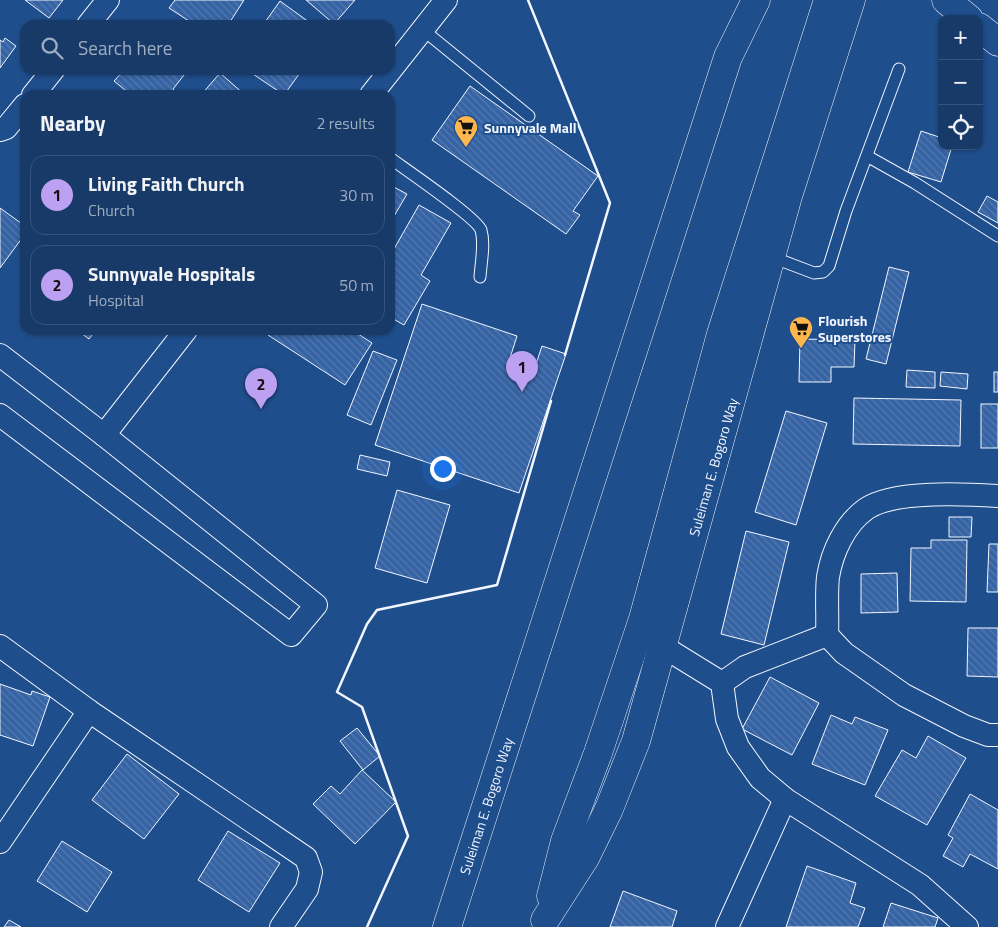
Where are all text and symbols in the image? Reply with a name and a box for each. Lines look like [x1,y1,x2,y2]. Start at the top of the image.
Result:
map controls [938,15,983,150]
button: + [938,15,983,60]
search box [20,20,395,75]
text: Search here [78,33,172,62]
icon: search [38,34,66,62]
button: − [938,60,983,105]
button: locate [938,105,983,150]
text: Nearby [40,107,105,139]
text: 2 results [316,111,375,135]
supermarket icon: Sunnyvale Mall [453,114,479,148]
place label: Sunnyvale Mall [484,117,577,138]
text: Living Faith Church [88,169,244,198]
text: 1 [53,183,61,207]
text: 30 m [339,183,374,207]
text: Church [88,198,135,222]
text: Sunnyvale Hospitals [88,259,255,288]
text: 2 [53,273,61,297]
text: 50 m [339,273,374,297]
text: Hospital [88,288,144,312]
place label: Flourish Superstores [818,310,892,347]
supermarket icon: Flourish Superstores [788,315,814,349]
pin: 1 [506,351,538,392]
pin: 2 [245,368,277,409]
street label: Suleiman E. Bogoro Way [683,395,743,539]
your location [430,456,456,482]
street label: Suleiman E. Bogoro Way [454,734,518,877]

